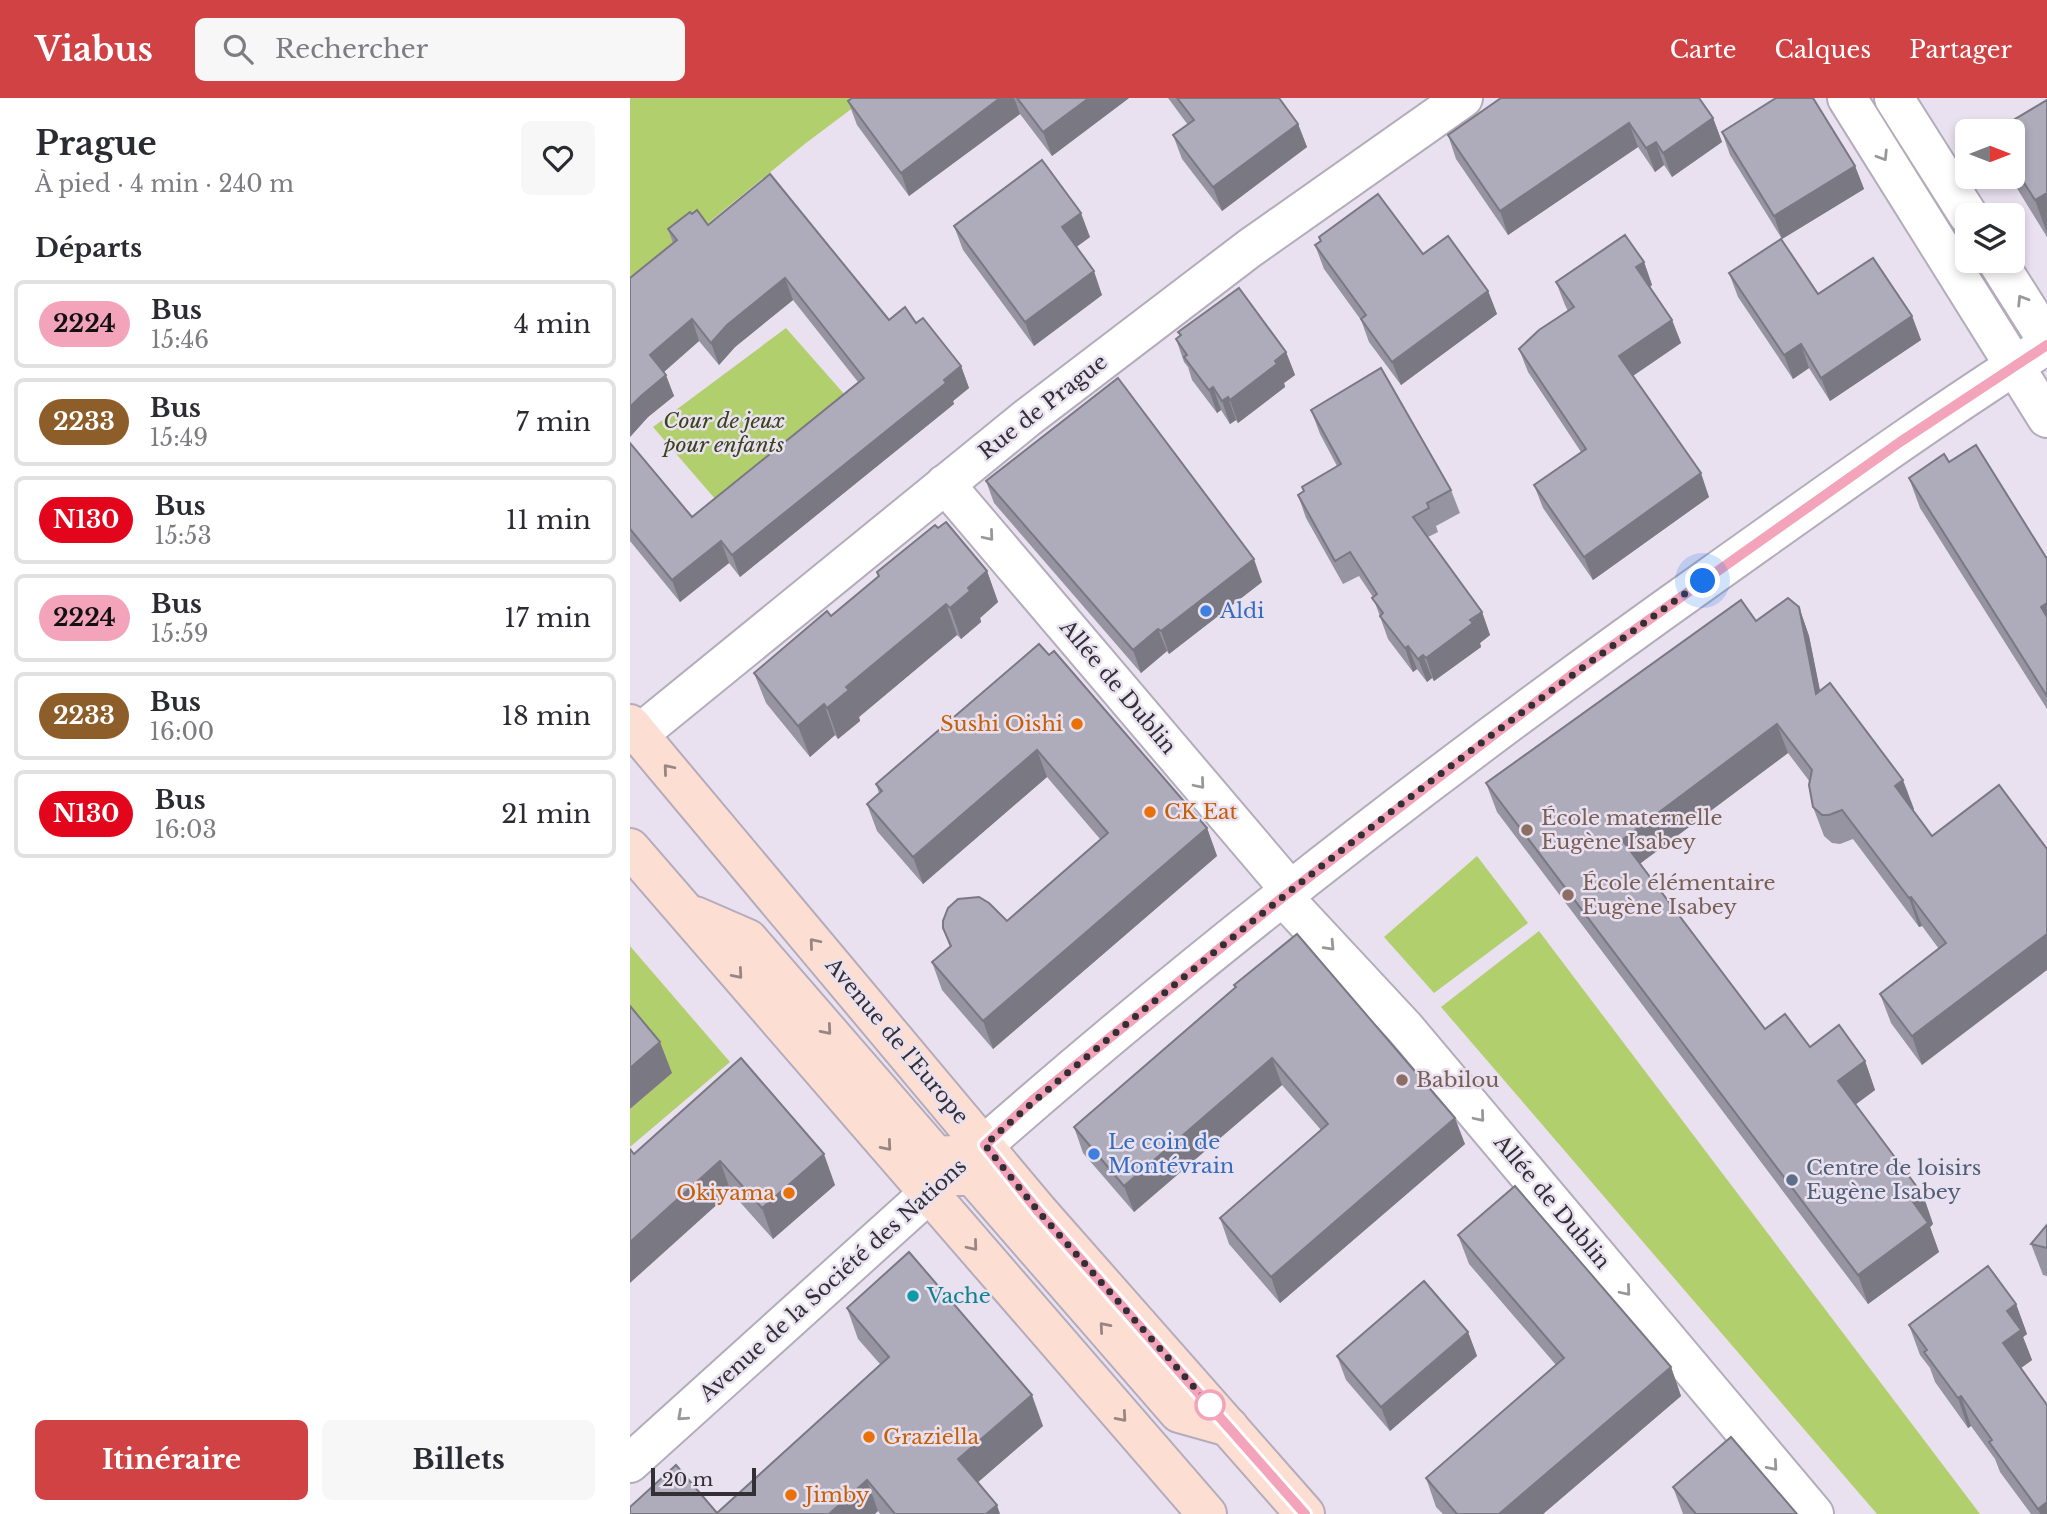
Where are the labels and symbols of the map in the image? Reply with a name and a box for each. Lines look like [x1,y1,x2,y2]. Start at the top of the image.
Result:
north arrow [1955,119,2025,189]
one-way arrow [1874,148,1887,161]
one-way arrow [2017,295,2030,308]
street label: Rue de Prague [974,349,1112,465]
park label: Cour de jeux pour enfants [662,408,785,458]
one-way arrow [981,527,993,540]
your location [1685,563,1720,598]
place label: Aldi [1219,598,1264,624]
marker: Aldi [1198,603,1214,619]
street label: Allée de Dublin [1054,614,1182,759]
place label: Sushi Oishi [940,711,1063,737]
marker: Sushi Oishi [1069,716,1085,732]
one-way arrow [663,764,676,776]
one-way arrow [1191,776,1204,788]
place label: CK Eat [1164,799,1238,825]
marker: CK Eat [1142,804,1158,820]
place label: École maternelle Eugène Isabey [1541,805,1722,855]
marker: École maternelle Eugène Isabey [1519,822,1535,838]
place label: École élémentaire Eugène Isabey [1582,870,1776,920]
marker: École élémentaire Eugène Isabey [1560,887,1576,903]
one-way arrow [1321,938,1334,951]
one-way arrow [809,939,822,951]
street label: Avenue de l'Europe [819,952,974,1129]
one-way arrow [730,966,742,979]
one-way arrow [819,1022,831,1035]
place label: Babilou [1416,1067,1499,1093]
marker: Babilou [1394,1072,1410,1088]
one-way arrow [1472,1109,1484,1122]
place label: Le coin de Montévrain [1108,1129,1234,1179]
street label: Allée de Dublin [1488,1129,1616,1274]
one-way arrow [879,1138,891,1151]
marker: Le coin de Montévrain [1086,1146,1102,1162]
street label: Avenue de la Société des Nations [693,1153,972,1408]
place label: Centre de loisirs Eugène Isabey [1806,1155,1981,1205]
marker: Centre de loisirs Eugène Isabey [1784,1172,1800,1188]
place label: Okiyama [676,1180,775,1206]
marker: Okiyama [781,1185,797,1201]
one-way arrow [965,1237,977,1250]
place label: Vache [926,1283,991,1309]
one-way arrow [1618,1283,1630,1296]
marker: Vache [905,1288,921,1304]
one-way arrow [1100,1322,1112,1335]
unlabelled marker [1195,1390,1225,1420]
one-way arrow [677,1408,690,1420]
one-way arrow [1114,1409,1126,1422]
place label: Graziella [883,1424,979,1450]
marker: Graziella [861,1429,877,1445]
one-way arrow [1764,1458,1777,1470]
scale bar [651,1465,756,1497]
place label: Jimby [802,1482,870,1508]
marker: Jimby [783,1487,799,1503]

